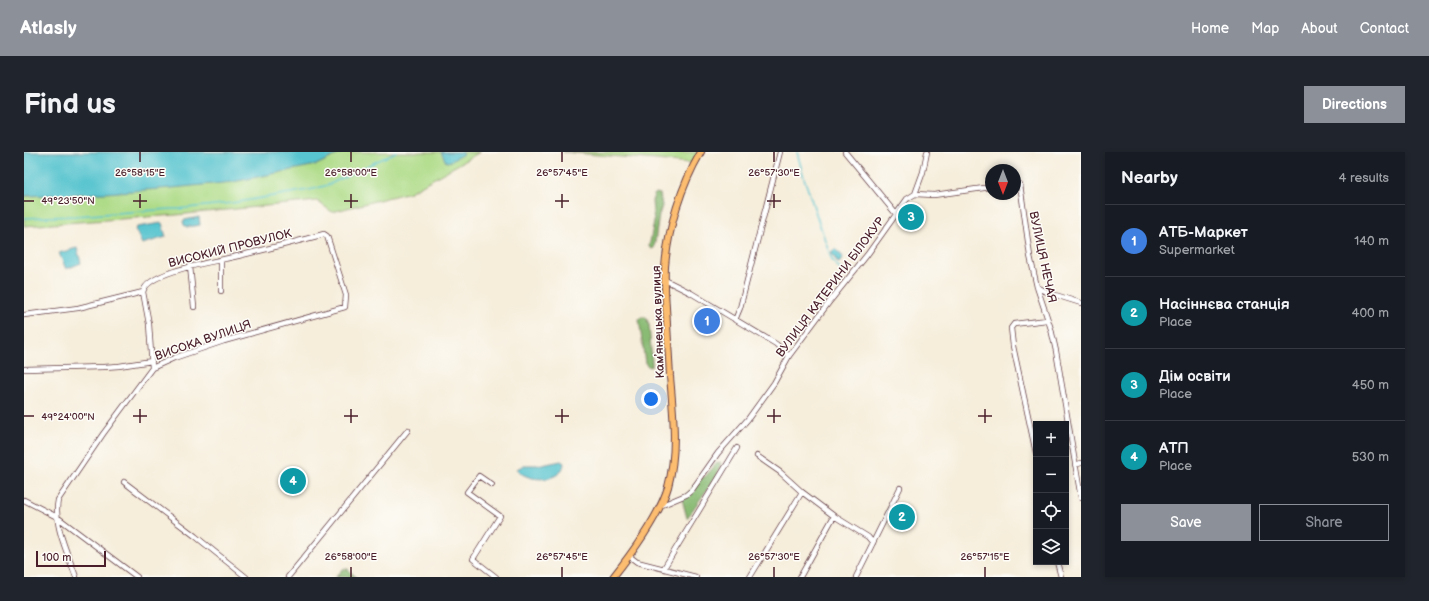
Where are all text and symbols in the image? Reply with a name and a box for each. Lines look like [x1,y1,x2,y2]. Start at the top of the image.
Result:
text: Atlasly [20,17,77,40]
text: Home [1191,20,1229,37]
text: Map [1251,20,1279,37]
text: About [1301,20,1338,37]
text: Contact [1360,20,1409,37]
button: Directions [1304,86,1405,123]
text: Find us [24,88,116,121]
north arrow [985,164,1021,200]
text: 26°58'15"E [115,167,165,179]
text: 26°58'00"E [325,167,378,179]
text: 26°57'45"E [536,167,588,179]
text: 26°57'30"E [748,167,800,179]
text: Nearby [1121,168,1178,188]
text: 4 results [1339,170,1389,186]
text: 49°23'50"N [41,195,95,207]
pin: 3 [898,202,924,232]
street label: ВУЛИЦЯ НЕЧАЯ [1025,210,1060,304]
street label: ВУЛИЦЯ КАТЕРИНИ БІЛОКУР [773,214,888,360]
text: АТБ-Маркет [1159,223,1248,242]
street label: ВИСОКИЙ ПРОВУЛОК [167,226,294,271]
text: 1 [1131,233,1137,249]
text: 140 m [1354,233,1389,249]
text: Supermarket [1159,242,1235,258]
street label: Камʼянецька вулиця [649,265,668,379]
text: Насіннєва станція [1159,295,1290,314]
text: 2 [1130,305,1138,321]
text: 400 m [1352,305,1389,321]
pin: 1 [694,306,720,336]
text: Place [1159,314,1192,330]
street label: ВИСОКА ВУЛИЦЯ [153,317,253,364]
text: Дім освіти [1159,367,1231,386]
text: 3 [1130,377,1138,393]
text: 450 m [1352,377,1389,393]
text: Place [1159,386,1192,402]
your location [641,389,661,409]
text: 49°24'00"N [41,411,95,423]
map controls [1033,421,1069,565]
button: + [1033,421,1069,457]
text: АТП [1159,439,1189,458]
text: 4 [1130,449,1138,465]
text: 530 m [1352,449,1389,465]
button: − [1033,457,1069,493]
text: Place [1159,458,1192,474]
pin: 4 [280,466,306,496]
button: locate [1033,493,1069,529]
pin: 2 [889,502,915,532]
button: Save [1121,504,1251,541]
button: Share [1259,504,1389,541]
button: layers [1033,529,1069,565]
scale bar [36,549,106,568]
text: 100 m [42,551,71,564]
text: 26°58'00"E [325,551,378,563]
text: 26°57'45"E [536,551,588,563]
text: 26°57'30"E [748,551,800,563]
text: 26°57'15"E [960,551,1010,563]

